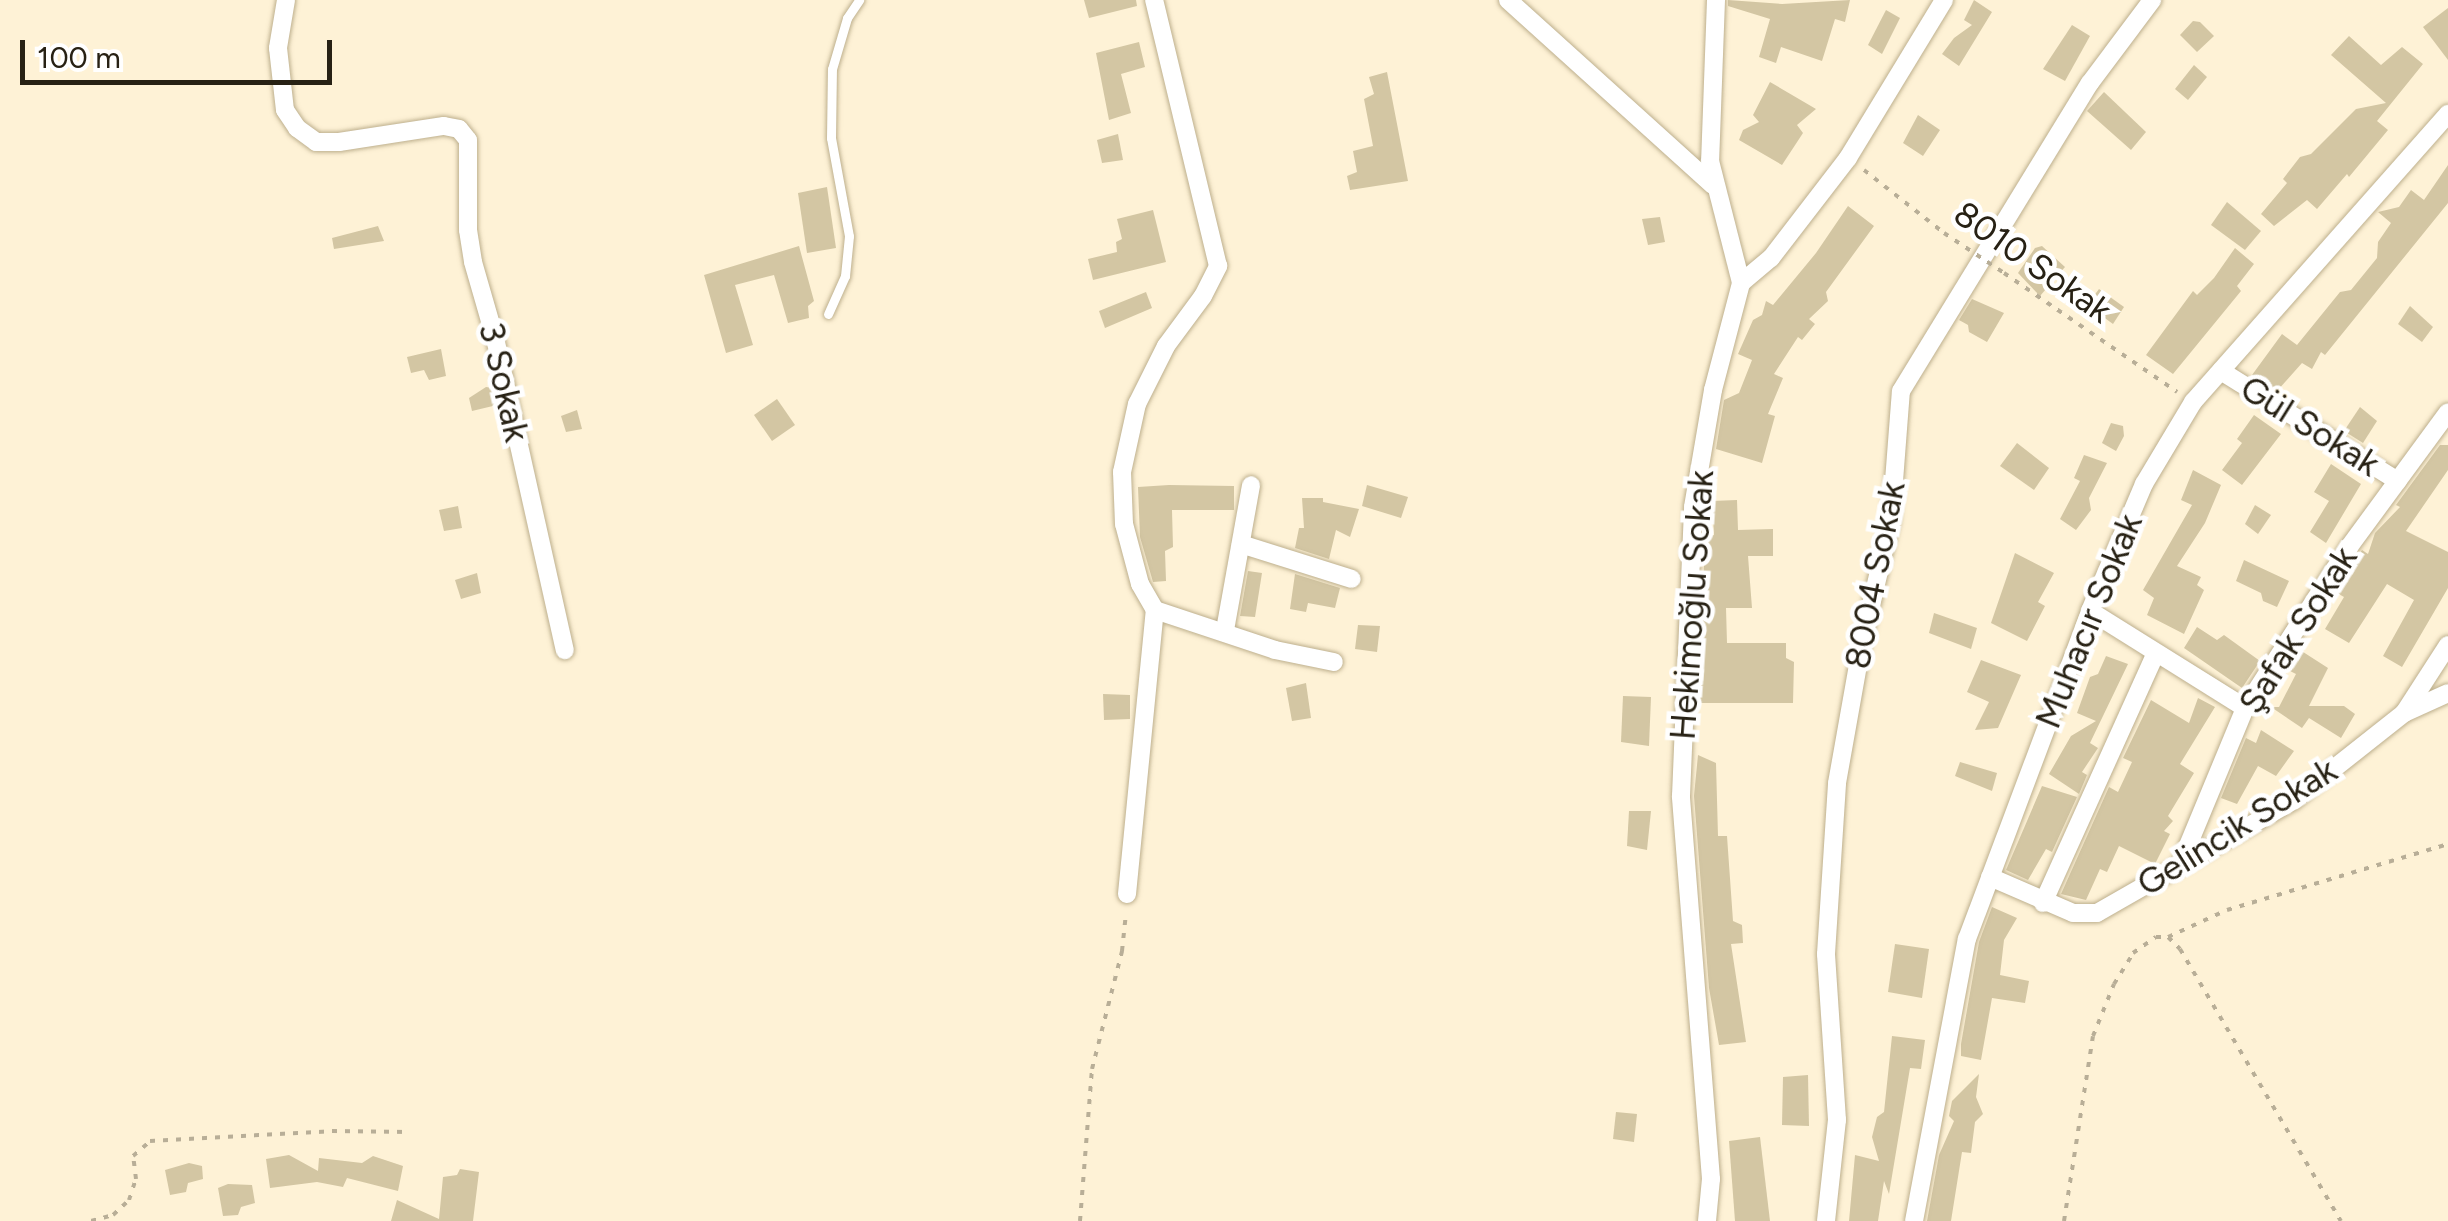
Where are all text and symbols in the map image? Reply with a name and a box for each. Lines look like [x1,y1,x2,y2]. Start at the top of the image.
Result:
scale bar [25,20,338,82]
text: 100 m [37,39,121,76]
street label: 8010 Sokak [1946,192,2120,332]
street label: 3 Sokak [470,318,538,446]
street label: Gül Sokak [2233,367,2387,485]
street label: Hekimoğlu Sokak [1662,469,1722,741]
street label: 8004 Sokak [1836,478,1914,672]
street label: Muhacır Sokak [2027,508,2151,734]
street label: Şafak Sokak [2230,539,2366,721]
street label: Gelincik Sokak [2130,749,2344,905]

